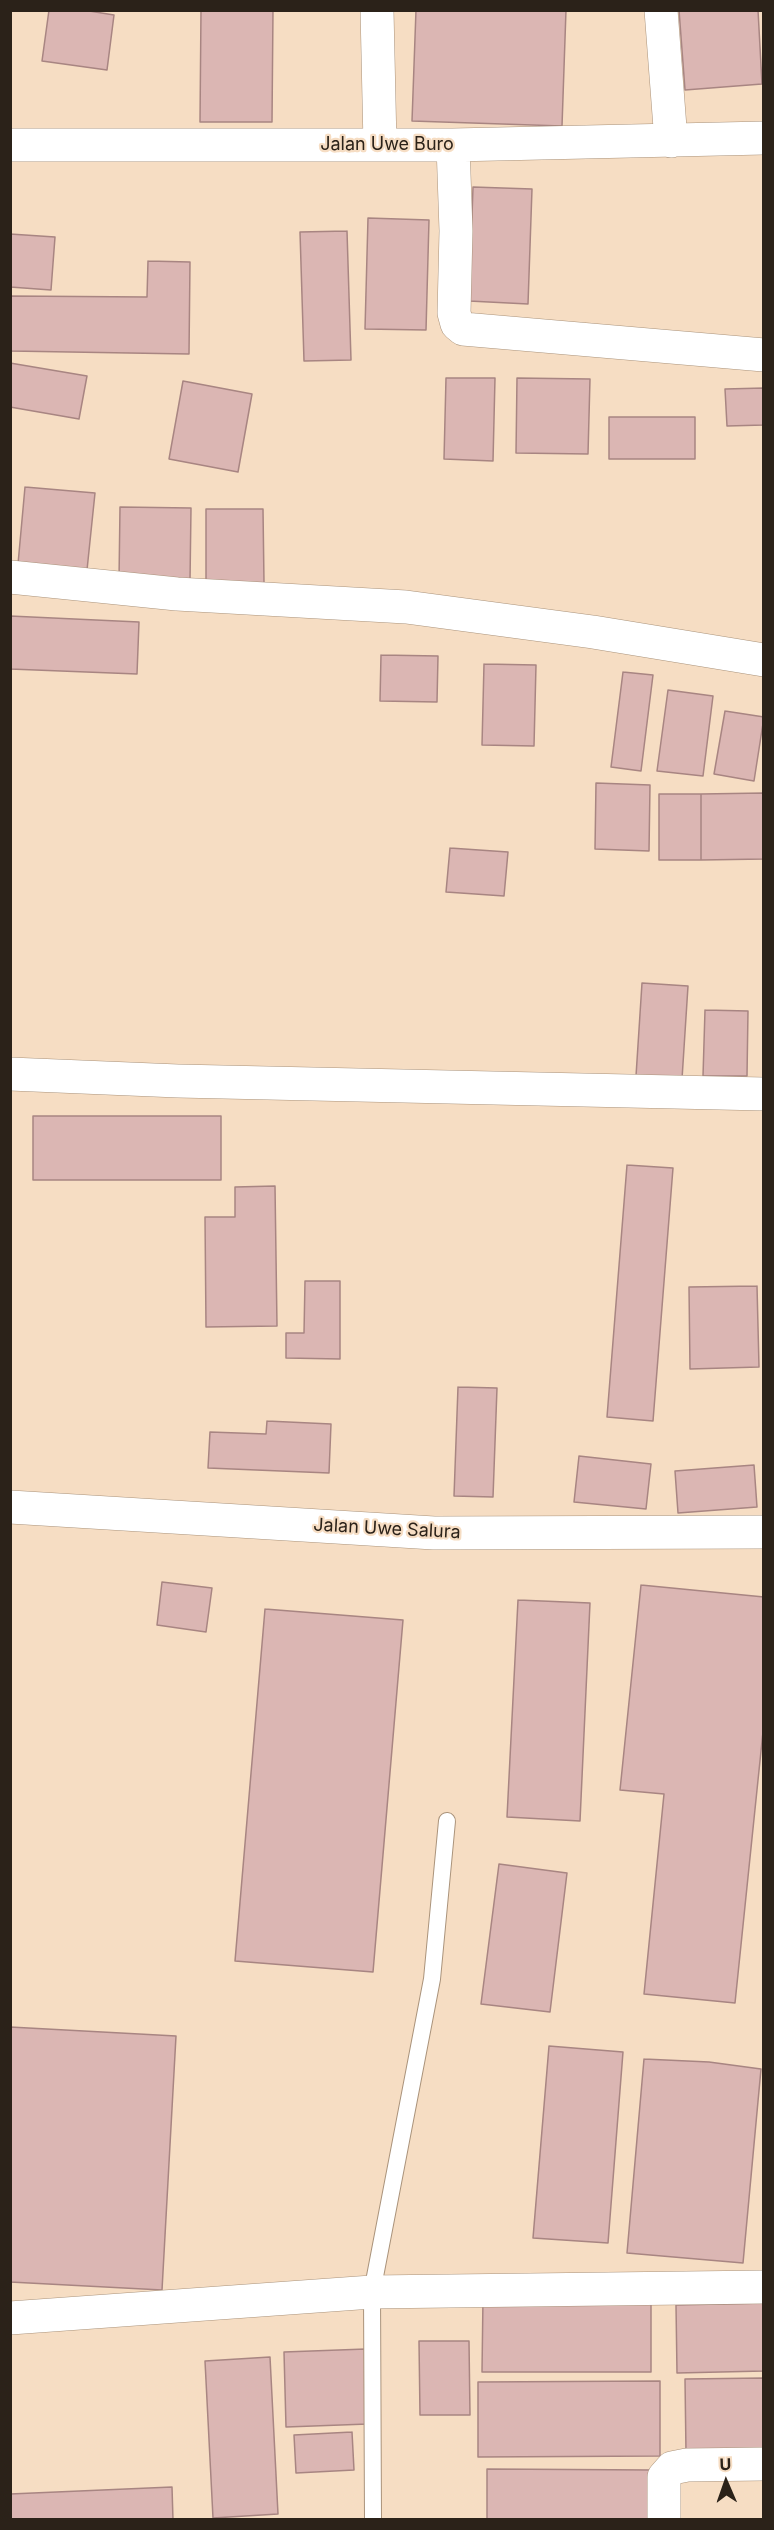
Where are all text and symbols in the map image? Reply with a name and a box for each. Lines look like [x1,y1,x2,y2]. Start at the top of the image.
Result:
street label: Jalan Uwe Buro [320,134,454,156]
street label: Jalan Uwe Salura [313,1514,461,1544]
north arrow [696,2452,756,2512]
text: U [719,2454,732,2474]

